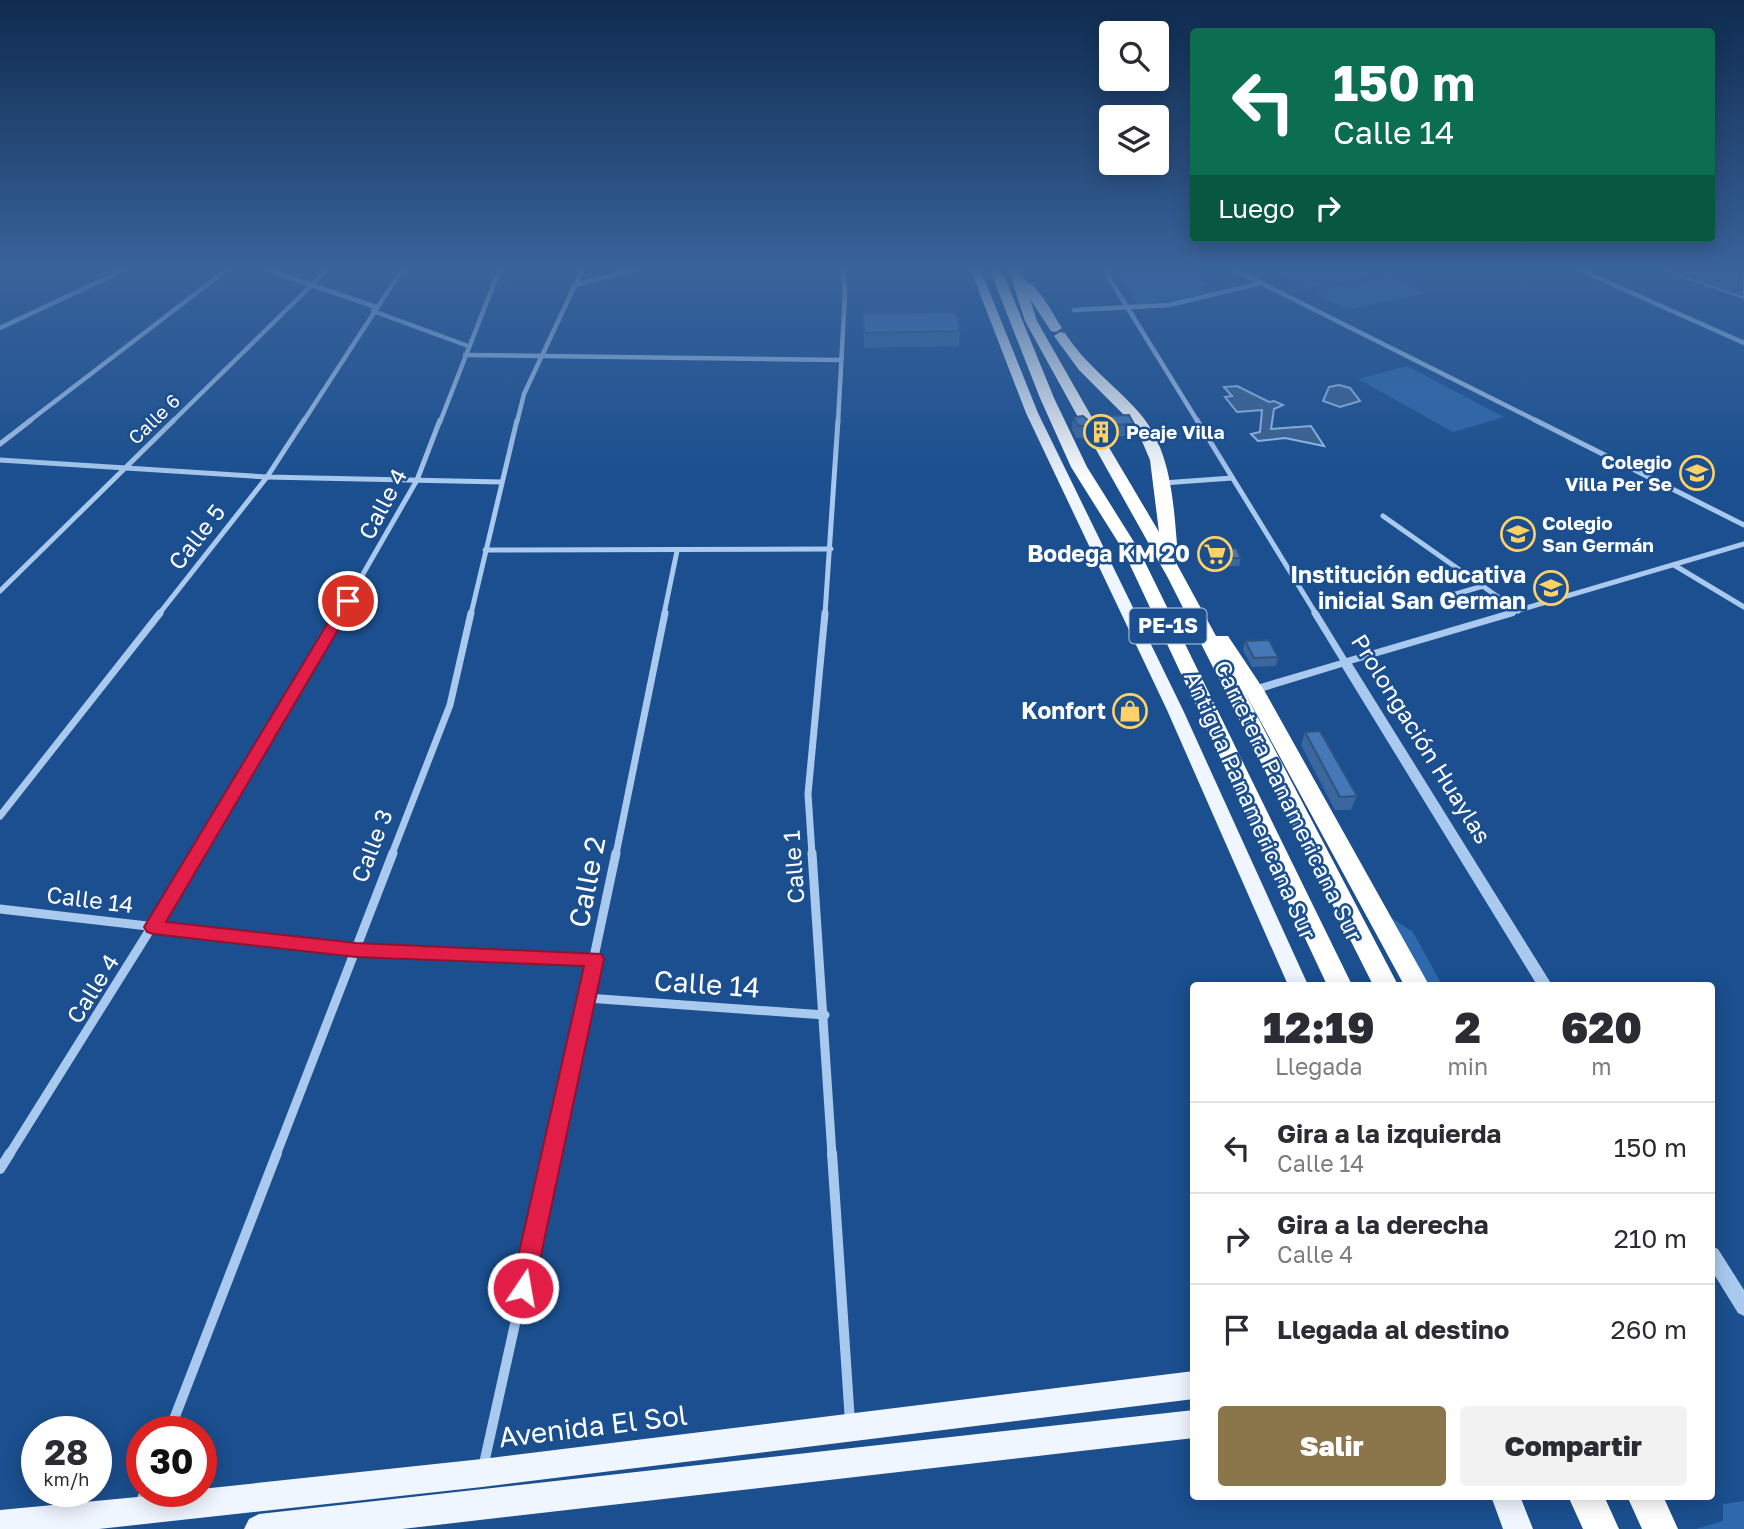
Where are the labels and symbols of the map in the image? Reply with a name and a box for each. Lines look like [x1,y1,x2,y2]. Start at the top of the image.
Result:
street label: Calle 6 [123,389,184,449]
building icon: Peaje Villa [1082,413,1120,451]
place label: Peaje Villa [1126,420,1224,443]
place label: Colegio Villa Per Se [1565,450,1672,495]
school or university icon: Colegio Villa Per Se [1678,454,1716,492]
street label: Calle 4 [352,463,412,544]
street label: Calle 5 [162,498,231,575]
place label: Colegio San Germán [1542,511,1654,556]
school or university icon: Colegio San Germán [1499,515,1537,553]
supermarket icon: Bodega KM 20 [1196,535,1234,573]
place label: Bodega KM 20 [1027,539,1190,567]
place label: Institución educativa inicial San German [1290,560,1526,614]
school or university icon: Institución educativa inicial San German [1532,569,1570,607]
pin [318,571,378,631]
road number: PE-1S [1130,608,1206,644]
street label: Prolongación Huaylas [1346,629,1498,848]
street label: Carretera Panamericana Sur [1208,655,1369,946]
street label: Antigua Panamericana Sur [1179,666,1323,943]
shop icon: Konfort [1111,692,1149,730]
place label: Konfort [1021,696,1106,724]
street label: Calle 3 [344,805,398,886]
street label: Calle 1 [776,829,810,905]
street label: Calle 2 [562,834,611,930]
street label: Calle 14 [45,880,135,918]
street label: Calle 4 [60,949,124,1028]
street label: Calle 14 [653,963,761,1004]
position arrow [486,1251,560,1325]
street label: Avenida El Sol [497,1398,689,1453]
speed limit sign: 30 [126,1416,217,1507]

